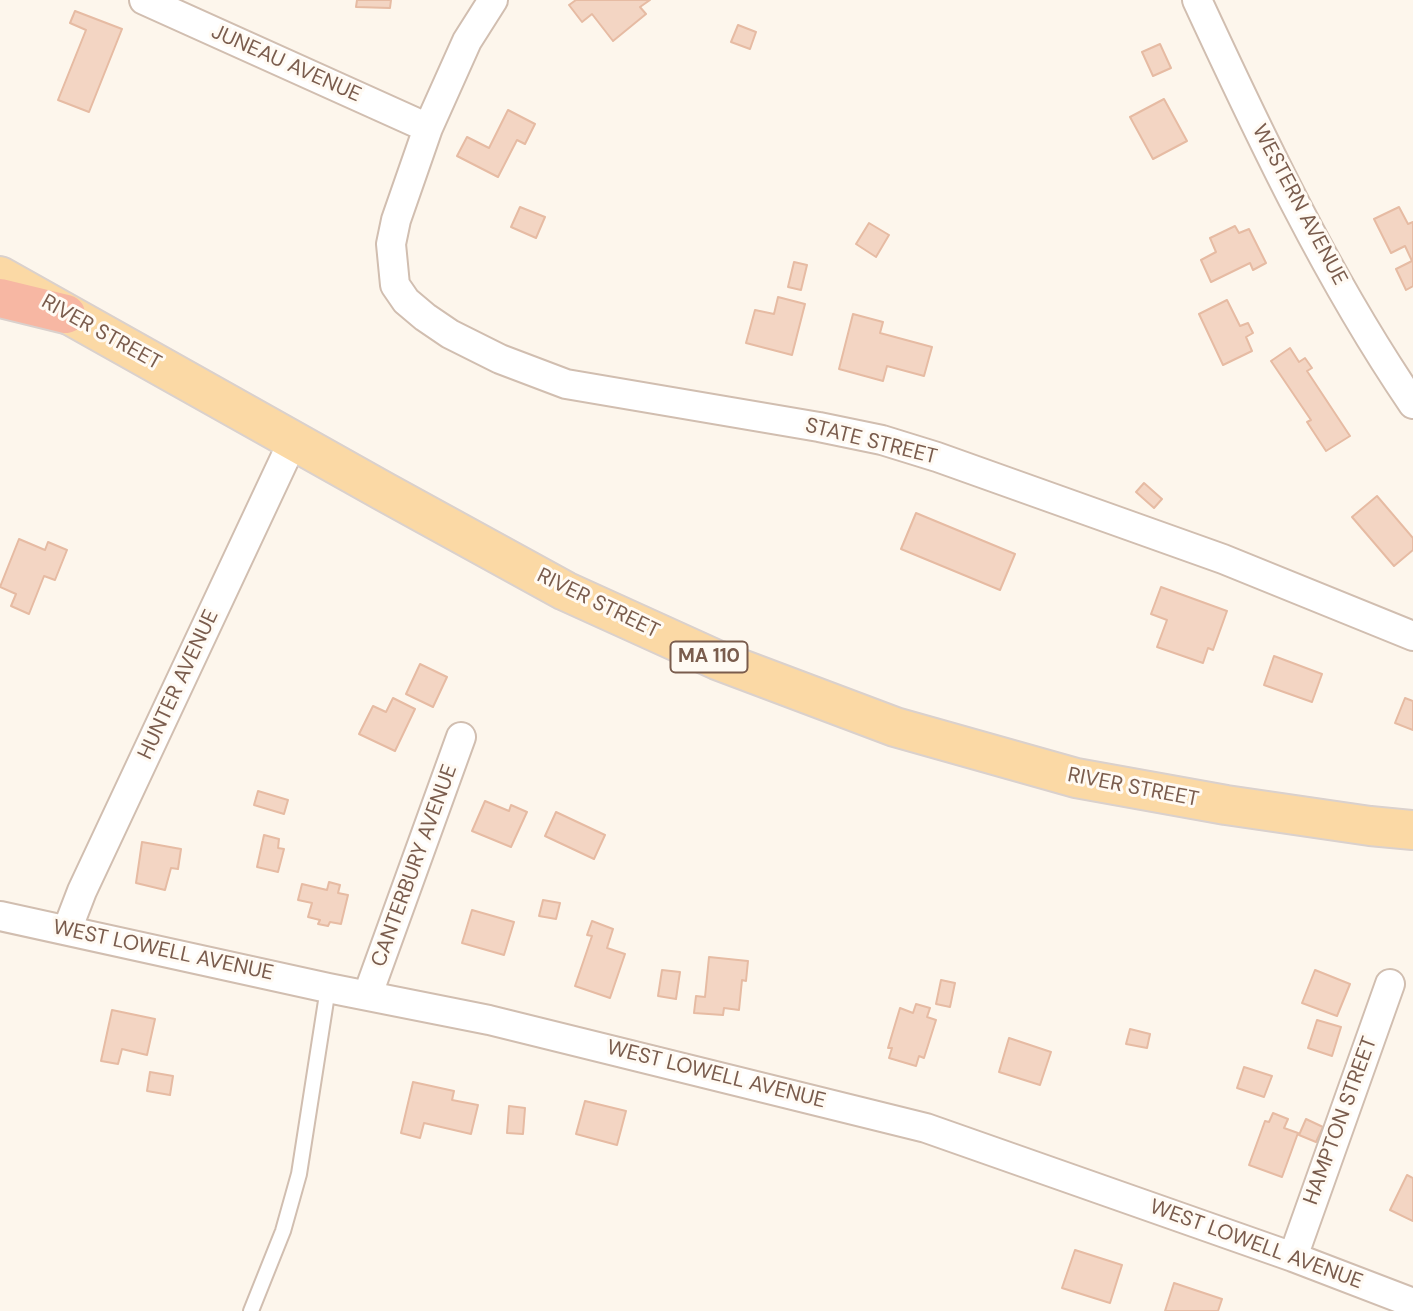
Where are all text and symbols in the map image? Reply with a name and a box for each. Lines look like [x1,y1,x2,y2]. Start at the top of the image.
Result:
street label: JUNEAU AVENUE [207,20,365,108]
street label: WESTERN AVENUE [1246,120,1352,290]
street label: RIVER STREET [37,290,165,376]
street label: STATE STREET [802,413,940,471]
street label: RIVER STREET [533,564,663,644]
street label: HUNTER AVENUE [133,606,225,764]
road number: MA 110 [670,642,748,672]
street label: CANTERBURY AVENUE [367,761,463,971]
street label: RIVER STREET [1065,763,1201,813]
street label: WEST LOWELL AVENUE [50,915,276,987]
street label: HAMPTON STREET [1299,1034,1383,1208]
street label: WEST LOWELL AVENUE [604,1036,828,1114]
street label: WEST LOWELL AVENUE [1146,1195,1366,1295]

